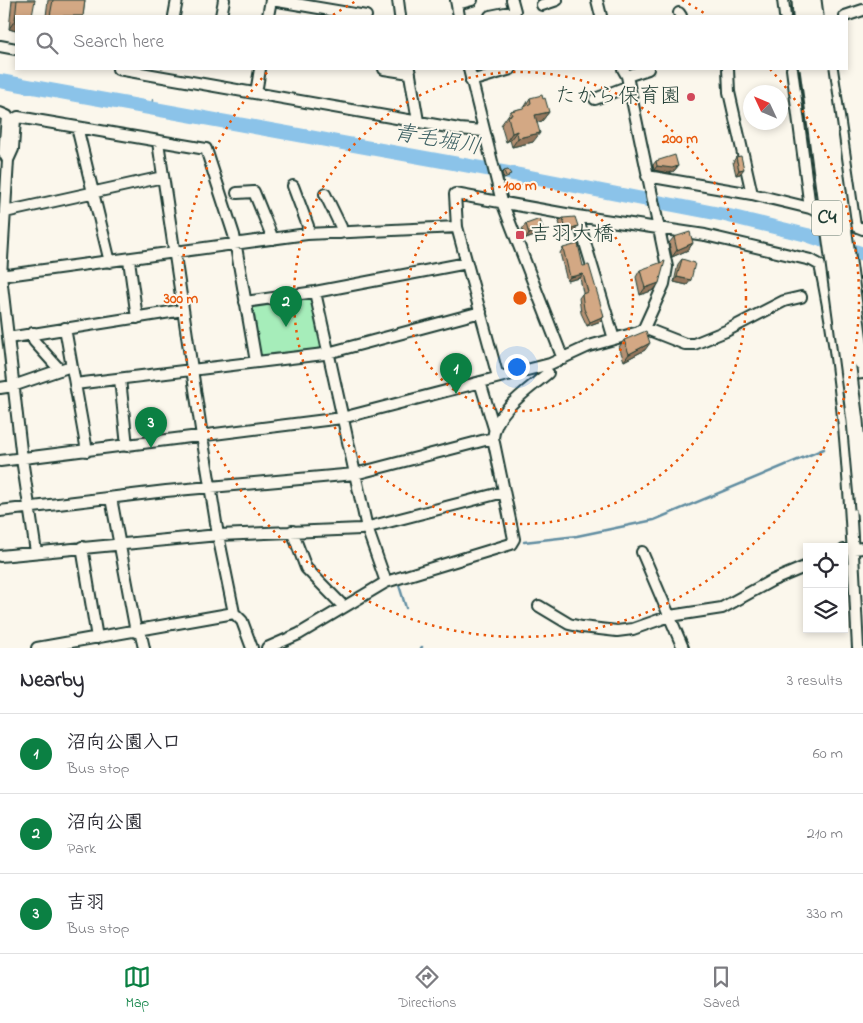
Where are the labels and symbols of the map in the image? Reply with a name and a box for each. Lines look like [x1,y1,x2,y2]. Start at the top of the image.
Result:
place label: たから保育園 [555,82,681,112]
north arrow [743,85,788,130]
marker: たから保育園 [685,91,697,103]
water label: 青毛堀川 [391,118,483,164]
text: 200 m [661,128,698,150]
text: 100 m [503,175,537,197]
road number: C4 [812,200,842,236]
place label: 吉羽大橋 [530,220,614,250]
marker: 吉羽大橋 [514,229,526,241]
pin: 2 [270,286,302,327]
text: 300 m [163,288,199,310]
centre of rings [511,289,529,307]
pin: 1 [440,353,472,394]
your location [504,354,530,380]
pin: 3 [135,407,167,448]

